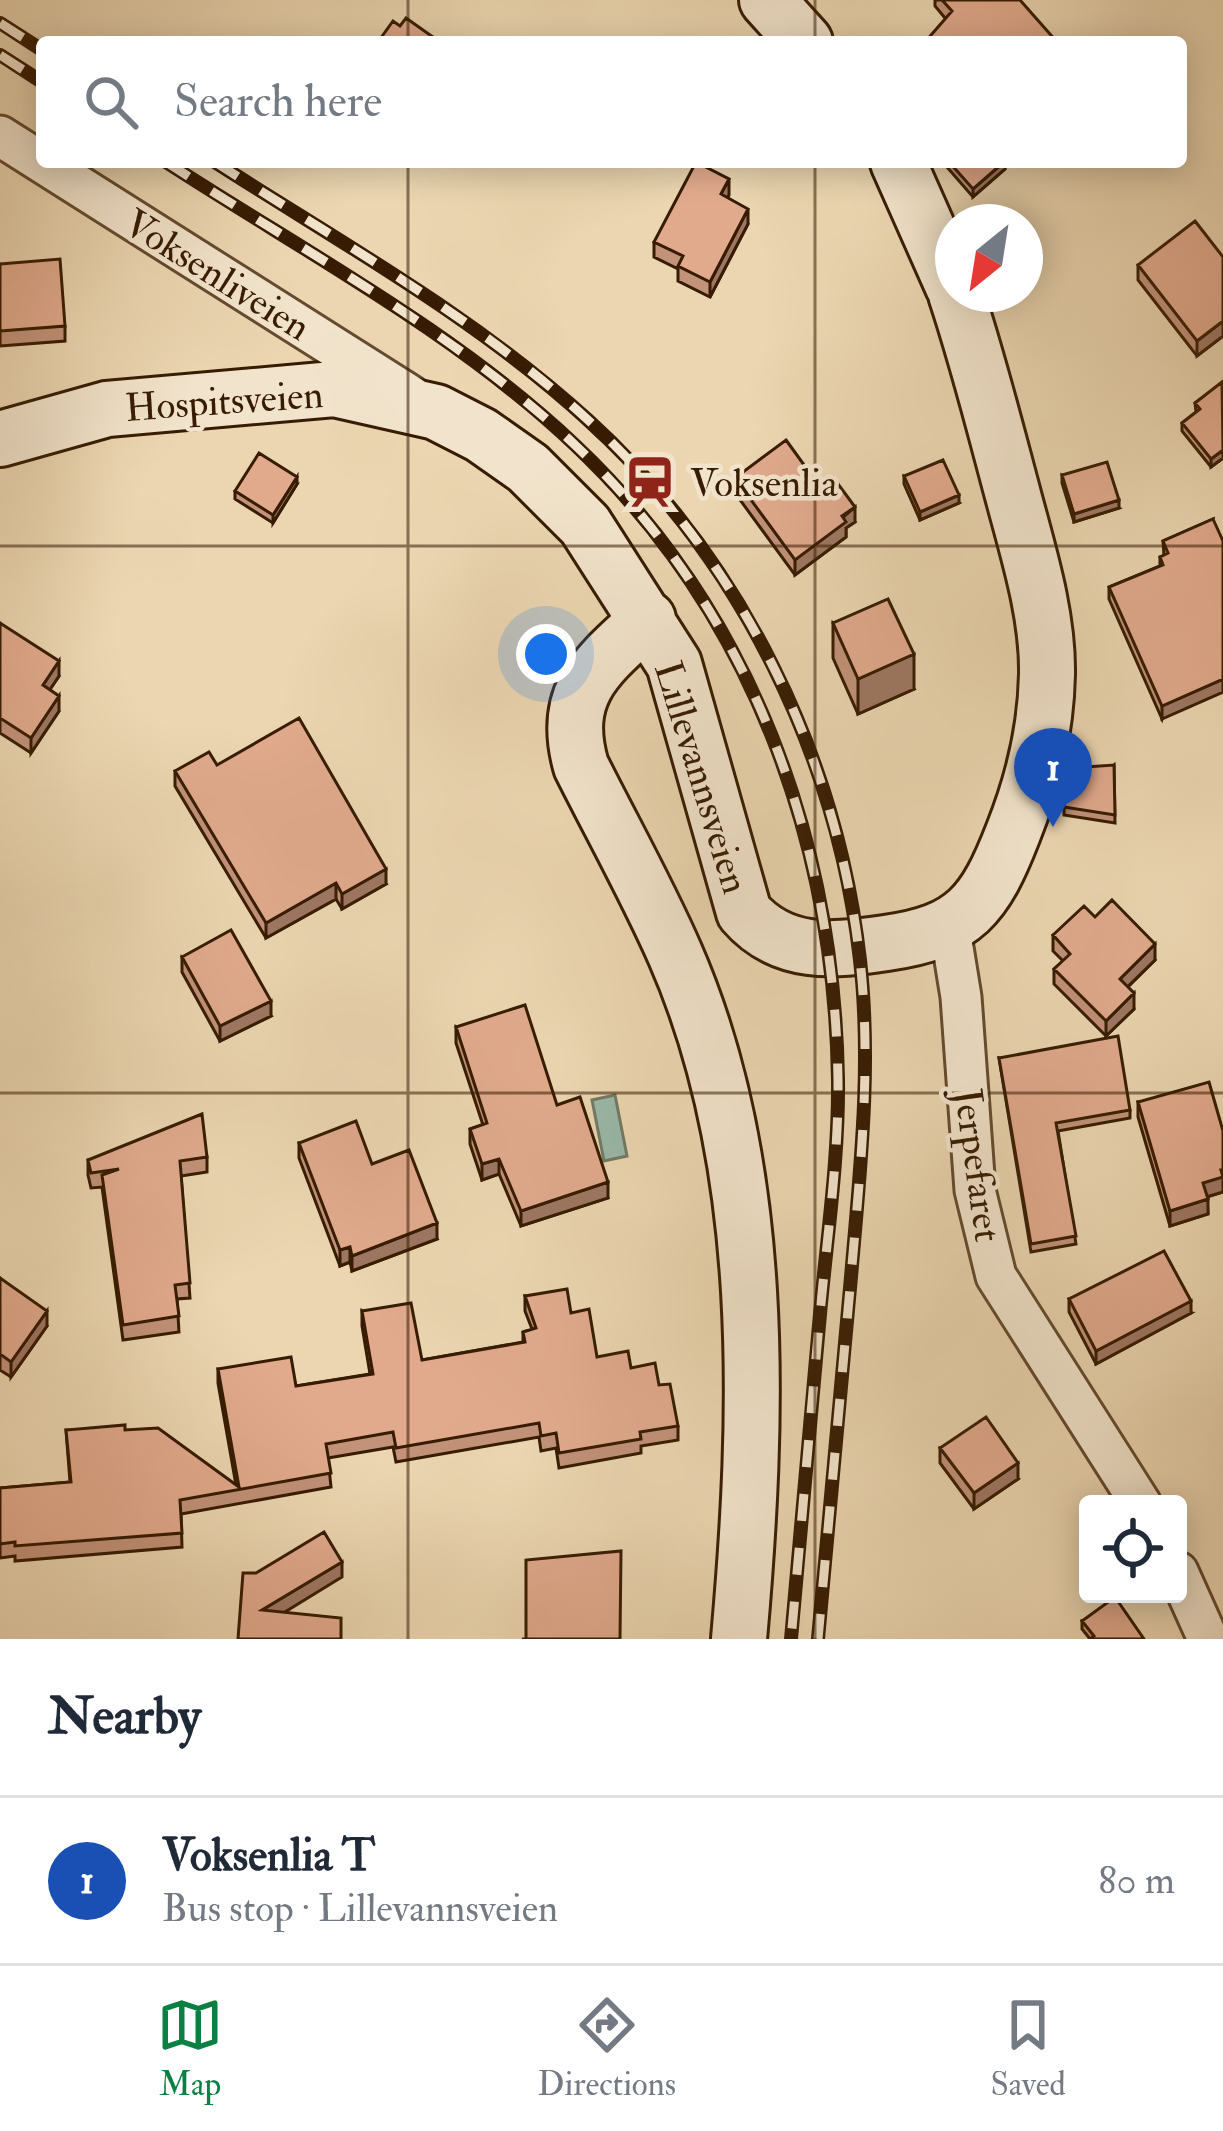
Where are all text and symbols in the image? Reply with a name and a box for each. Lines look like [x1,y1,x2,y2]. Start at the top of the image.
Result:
search box [36,36,1187,168]
icon: search [78,69,144,135]
text: Search here [174,74,382,130]
street label: Voksenliveien [115,199,320,352]
north arrow [935,204,1043,312]
street label: Hospitsveien [123,370,325,433]
station icon: Voksenlia [621,453,679,511]
place label: Voksenlia [690,459,838,508]
your location [516,624,576,684]
street label: Lillevannsveien [643,655,760,900]
pin: 1 [1014,728,1092,827]
street label: Jerpefaret [942,1085,1012,1245]
map controls [1079,1495,1187,1603]
button: locate [1079,1495,1187,1603]
text: Nearby [48,1685,201,1749]
text: Voksenlia T [162,1828,375,1884]
text: 1 [80,1856,94,1905]
text: 80 m [1098,1856,1175,1905]
text: Bus stop · Lillevannsveien [162,1884,558,1933]
tab: Map [157,1992,223,2105]
tab: Directions [538,1992,676,2105]
tab: Saved [990,1992,1066,2105]

